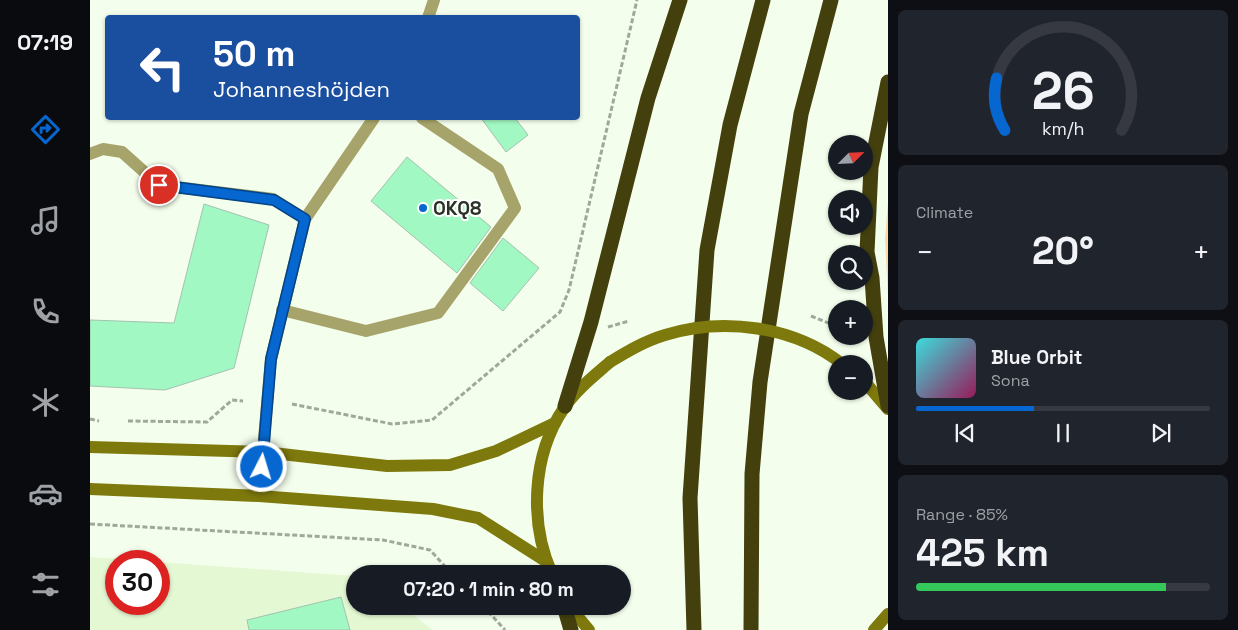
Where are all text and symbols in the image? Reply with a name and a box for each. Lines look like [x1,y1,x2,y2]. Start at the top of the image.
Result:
text: 07:19 [17,28,73,56]
text: 50 m [213,32,295,76]
icon: left [130,35,195,100]
text: 26 [1031,58,1095,124]
text: Johanneshöjden [213,75,390,103]
icon: directions [28,112,63,147]
text: km/h [1042,117,1084,140]
north arrow [828,135,872,180]
map controls [828,135,873,400]
pin [138,164,180,206]
icon: arrive [145,171,173,199]
button: sound [828,190,873,235]
place label: OKQ8 [433,196,481,221]
marker: OKQ8 [417,202,429,214]
text: Climate [916,202,973,223]
icon: music [28,203,63,238]
text: 20° [1032,227,1094,275]
text: − [916,234,933,270]
text: + [1193,234,1210,270]
button: search [828,245,873,290]
icon: phone [28,294,63,329]
button: + [828,300,873,345]
text: Blue Orbit [991,345,1082,370]
button: − [828,355,873,400]
text: Sona [991,370,1030,391]
icon: climate [28,385,63,420]
icon: previous [951,419,979,447]
icon: pause [1049,419,1077,447]
icon: next [1147,419,1175,447]
position arrow [235,440,287,492]
icon: car [28,476,63,511]
text: Range · 85% [916,504,1008,525]
text: 425 km [916,529,1049,577]
speed limit sign: 30 [105,550,170,615]
icon: filters [28,567,63,602]
text: 07:20 · 1 min · 80 m [403,577,574,602]

